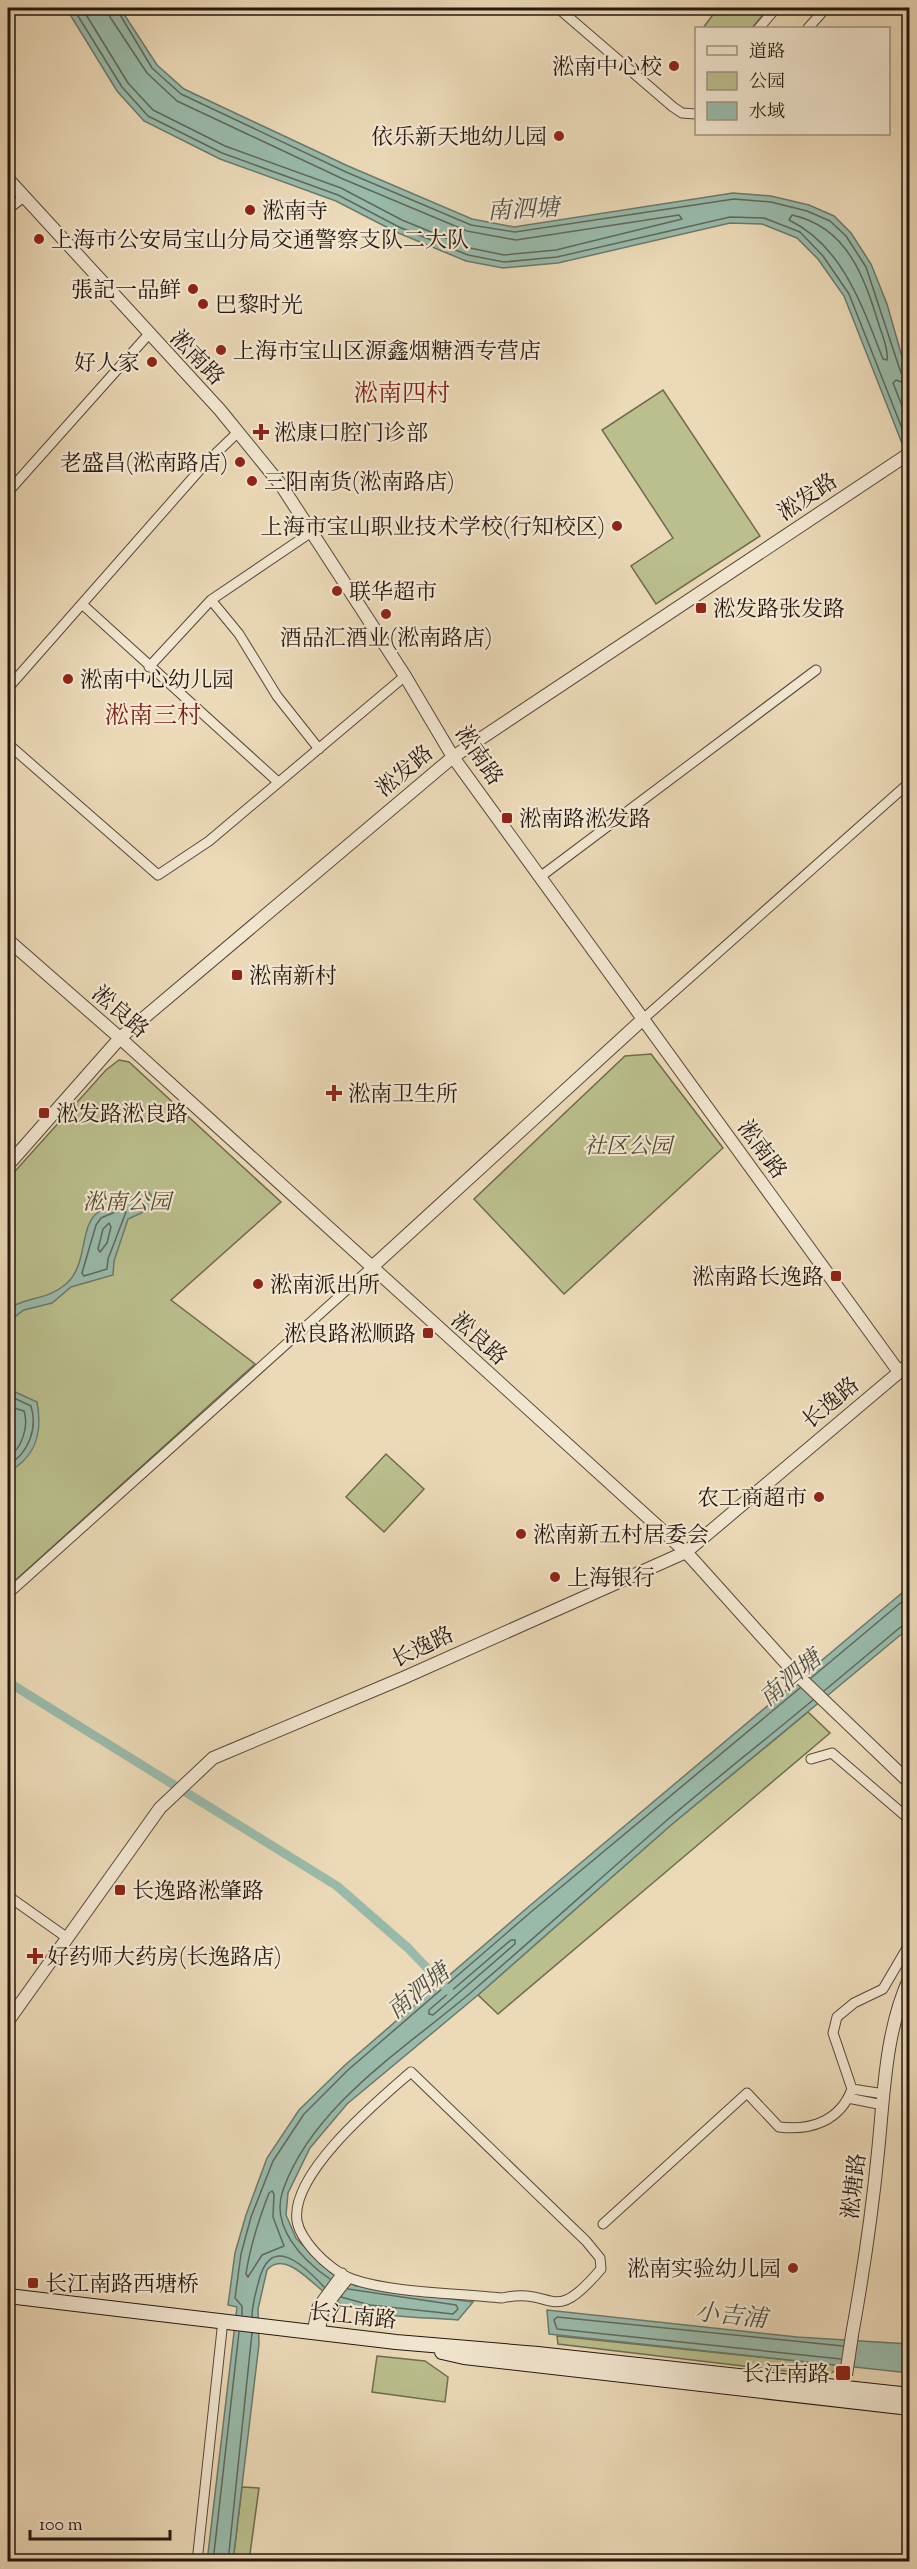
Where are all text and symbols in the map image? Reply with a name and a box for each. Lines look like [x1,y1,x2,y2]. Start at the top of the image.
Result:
legend [695,27,890,135]
text: 道路 [749,40,785,66]
place label: 淞南中心校 [552,53,662,85]
marker: 淞南中心校 [667,59,681,73]
text: 公园 [749,70,785,96]
text: 水域 [749,100,785,126]
place label: 依乐新天地幼儿园 [371,123,547,155]
marker: 依乐新天地幼儿园 [552,129,566,143]
water label: 南泗塘 [486,192,564,230]
place label: 淞南寺 [262,197,328,229]
marker: 淞南寺 [243,203,257,217]
place label: 上海市公安局宝山分局交通警察支队二大队 [51,226,469,258]
marker: 上海市公安局宝山分局交通警察支队二大队 [32,232,46,246]
place label: 張記一品鲜 [71,276,181,308]
marker: 張記一品鲜 [186,282,200,296]
place label: 巴黎时光 [215,291,303,323]
marker: 巴黎时光 [196,297,210,311]
street label: 淞南路 [161,324,230,394]
place label: 上海市宝山区源鑫烟糖酒专营店 [233,337,541,369]
marker: 上海市宝山区源鑫烟糖酒专营店 [214,343,228,357]
place label: 好人家 [74,349,140,381]
marker: 好人家 [145,355,159,369]
district label: 淞南四村 [354,378,450,412]
place label: 淞康口腔门诊部 [274,419,428,451]
marker: 淞康口腔门诊部 [252,423,270,441]
place label: 老盛昌(淞南路店) [60,449,228,481]
marker: 老盛昌(淞南路店) [233,455,247,469]
street label: 淞发路 [772,467,845,530]
place label: 三阳南货(淞南路店) [264,468,454,500]
marker: 三阳南货(淞南路店) [245,474,259,488]
place label: 上海市宝山职业技术学校(行知校区) [261,513,605,545]
marker: 上海市宝山职业技术学校(行知校区) [610,519,624,533]
place label: 联华超市 [349,578,437,610]
marker: 联华超市 [330,584,344,598]
place label: 淞发路张发路 [713,595,845,627]
marker: 淞发路张发路 [694,601,708,615]
marker: 酒品汇酒业(淞南路店) [379,607,393,621]
place label: 酒品汇酒业(淞南路店) [280,624,492,656]
place label: 淞南中心幼儿园 [80,666,234,698]
marker: 淞南中心幼儿园 [61,672,75,686]
district label: 淞南三村 [105,700,201,734]
street label: 淞南路 [446,720,509,793]
street label: 淞发路 [370,739,441,806]
place label: 淞南路淞发路 [519,805,651,837]
marker: 淞南路淞发路 [500,811,514,825]
place label: 淞南新村 [249,962,337,994]
marker: 淞南新村 [230,968,244,982]
street label: 淞良路 [84,980,154,1047]
place label: 淞南卫生所 [348,1080,458,1112]
marker: 淞南卫生所 [325,1084,343,1102]
place label: 淞发路淞良路 [56,1100,188,1132]
marker: 淞发路淞良路 [37,1106,51,1120]
street label: 淞南路 [728,1115,793,1187]
park label: 社区公园 [584,1132,675,1164]
park label: 淞南公园 [83,1188,174,1220]
place label: 淞南路长逸路 [692,1263,824,1295]
marker: 淞南路长逸路 [829,1269,843,1283]
place label: 淞南派出所 [270,1271,380,1303]
marker: 淞南派出所 [251,1277,265,1291]
street label: 淞良路 [443,1306,513,1374]
place label: 淞良路淞顺路 [284,1320,416,1352]
marker: 淞良路淞顺路 [421,1326,435,1340]
street label: 长逸路 [796,1371,867,1438]
place label: 农工商超市 [697,1484,807,1516]
marker: 农工商超市 [812,1490,826,1504]
place label: 淞南新五村居委会 [533,1521,709,1553]
marker: 淞南新五村居委会 [514,1527,528,1541]
place label: 上海银行 [567,1564,655,1596]
marker: 上海银行 [548,1570,562,1584]
street label: 长逸路 [387,1620,460,1677]
water label: 南泗塘 [753,1641,833,1716]
place label: 长逸路淞肇路 [132,1877,264,1909]
marker: 长逸路淞肇路 [113,1883,127,1897]
place label: 好药师大药房(长逸路店) [47,1943,281,1975]
marker: 好药师大药房(长逸路店) [28,1949,42,1963]
water label: 南泗塘 [381,1954,461,2028]
street label: 淞塘路 [836,2152,876,2221]
place label: 淞南实验幼儿园 [627,2255,781,2287]
marker: 淞南实验幼儿园 [786,2261,800,2275]
place label: 长江南路西塘桥 [45,2270,199,2302]
marker: 长江南路西塘桥 [26,2276,40,2290]
water label: 小吉浦 [693,2296,772,2338]
street label: 长江南路 [307,2297,398,2338]
place label: 长江南路 [742,2360,830,2392]
marker: 长江南路 [834,2364,852,2382]
scale bar [30,2503,170,2541]
text: 100 m [39,2513,83,2539]

